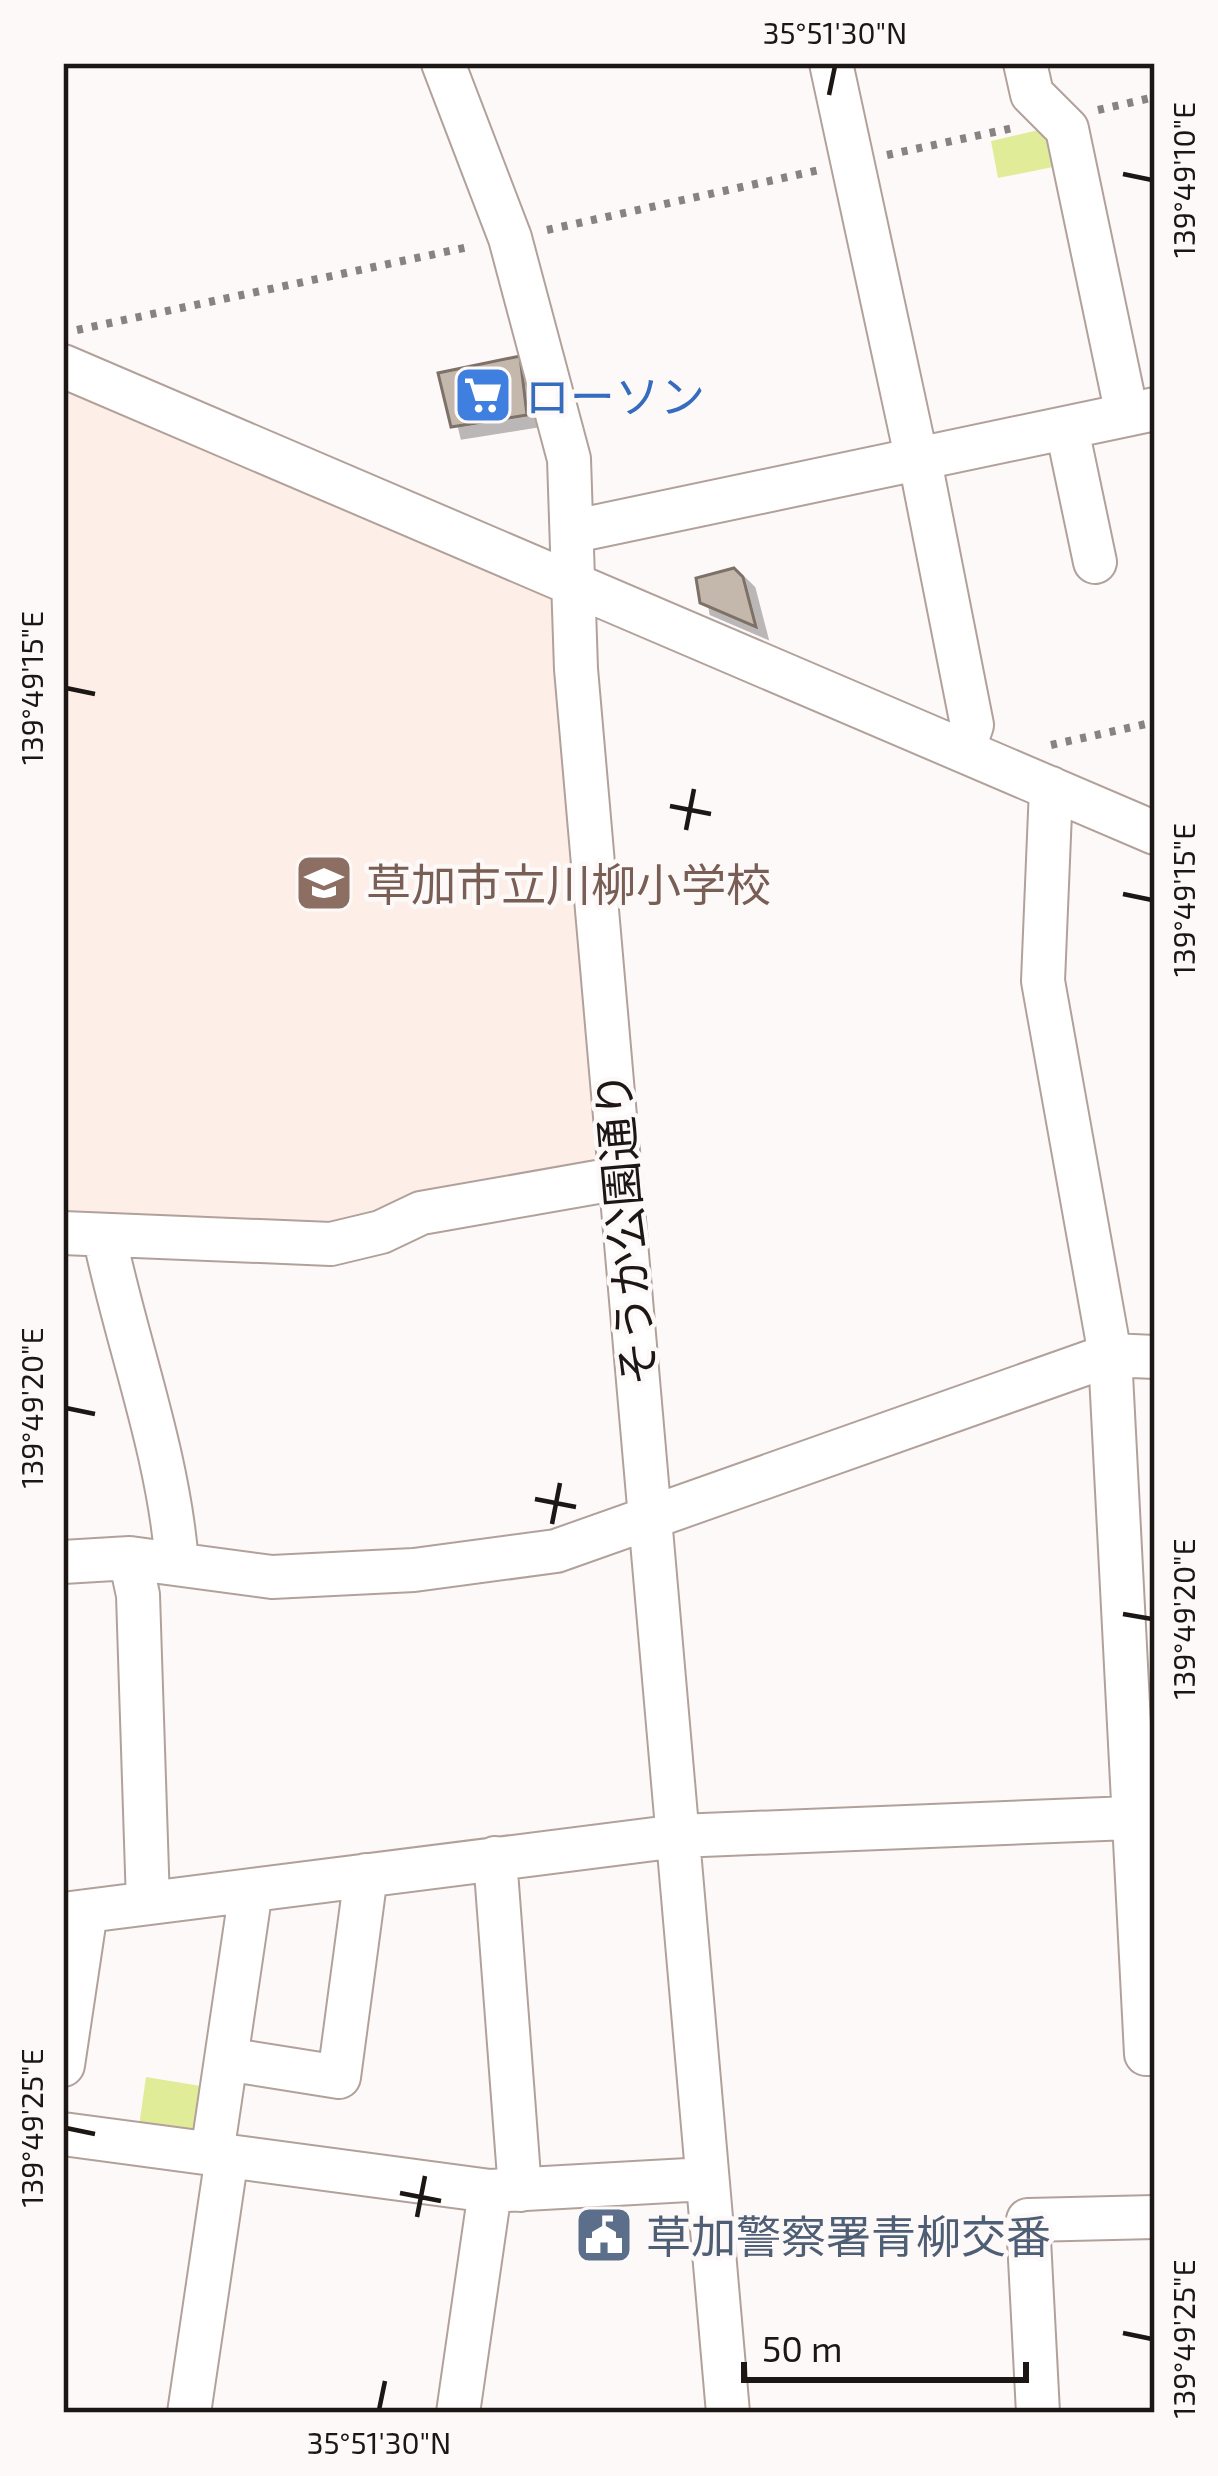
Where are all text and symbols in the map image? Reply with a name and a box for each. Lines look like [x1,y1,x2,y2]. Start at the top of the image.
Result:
text: 35°51'30"N [763,14,907,50]
text: 139°49'10"E [1165,102,1201,258]
supermarket icon: ローソン [452,364,514,426]
place label: ローソン [525,368,705,422]
text: 139°49'15"E [13,611,49,765]
text: 139°49'15"E [1165,823,1201,977]
school or university icon: 草加市立川柳小学校 [293,852,355,914]
place label: 草加市立川柳小学校 [366,856,771,910]
street label: そうか公園通り [583,1070,665,1388]
text: 139°49'20"E [13,1328,49,1488]
text: 139°49'20"E [1165,1539,1201,1699]
text: 139°49'25"E [13,2049,49,2207]
public building icon: 草加警察署青柳交番 [573,2204,635,2266]
place label: 草加警察署青柳交番 [646,2208,1051,2262]
text: 139°49'25"E [1165,2260,1201,2418]
scale bar [744,2308,1026,2382]
text: 50 m [762,2326,843,2369]
text: 35°51'30"N [307,2424,451,2460]

